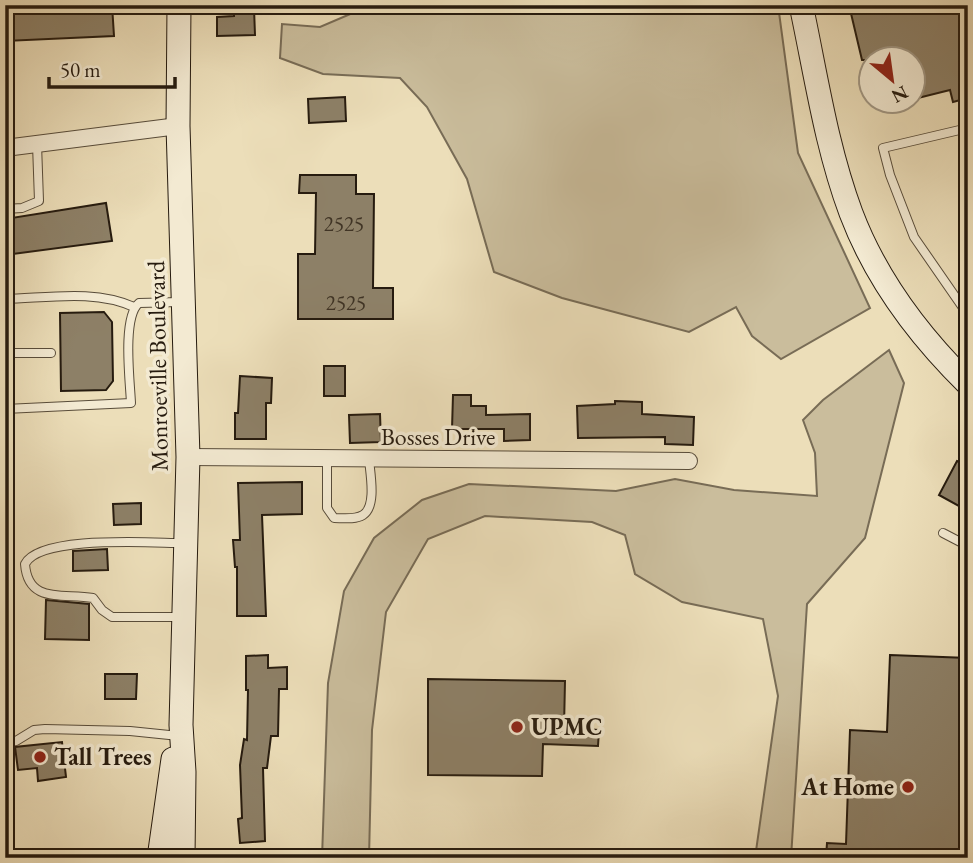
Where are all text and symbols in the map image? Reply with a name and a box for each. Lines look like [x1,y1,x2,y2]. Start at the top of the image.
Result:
scale bar [49,46,175,90]
north arrow [858,46,928,116]
text: 50 m [60,56,101,83]
text: N [887,80,913,109]
house number: 2525 [324,210,364,237]
street label: Monroeville Boulevard [140,260,175,472]
house number: 2525 [326,289,366,316]
street label: Bosses Drive [381,421,495,452]
place label: UPMC [531,711,602,742]
marker: UPMC [509,719,525,735]
place label: Tall Trees [54,741,152,772]
marker: Tall Trees [32,749,48,765]
place label: At Home [800,771,894,802]
marker: At Home [900,779,916,795]

